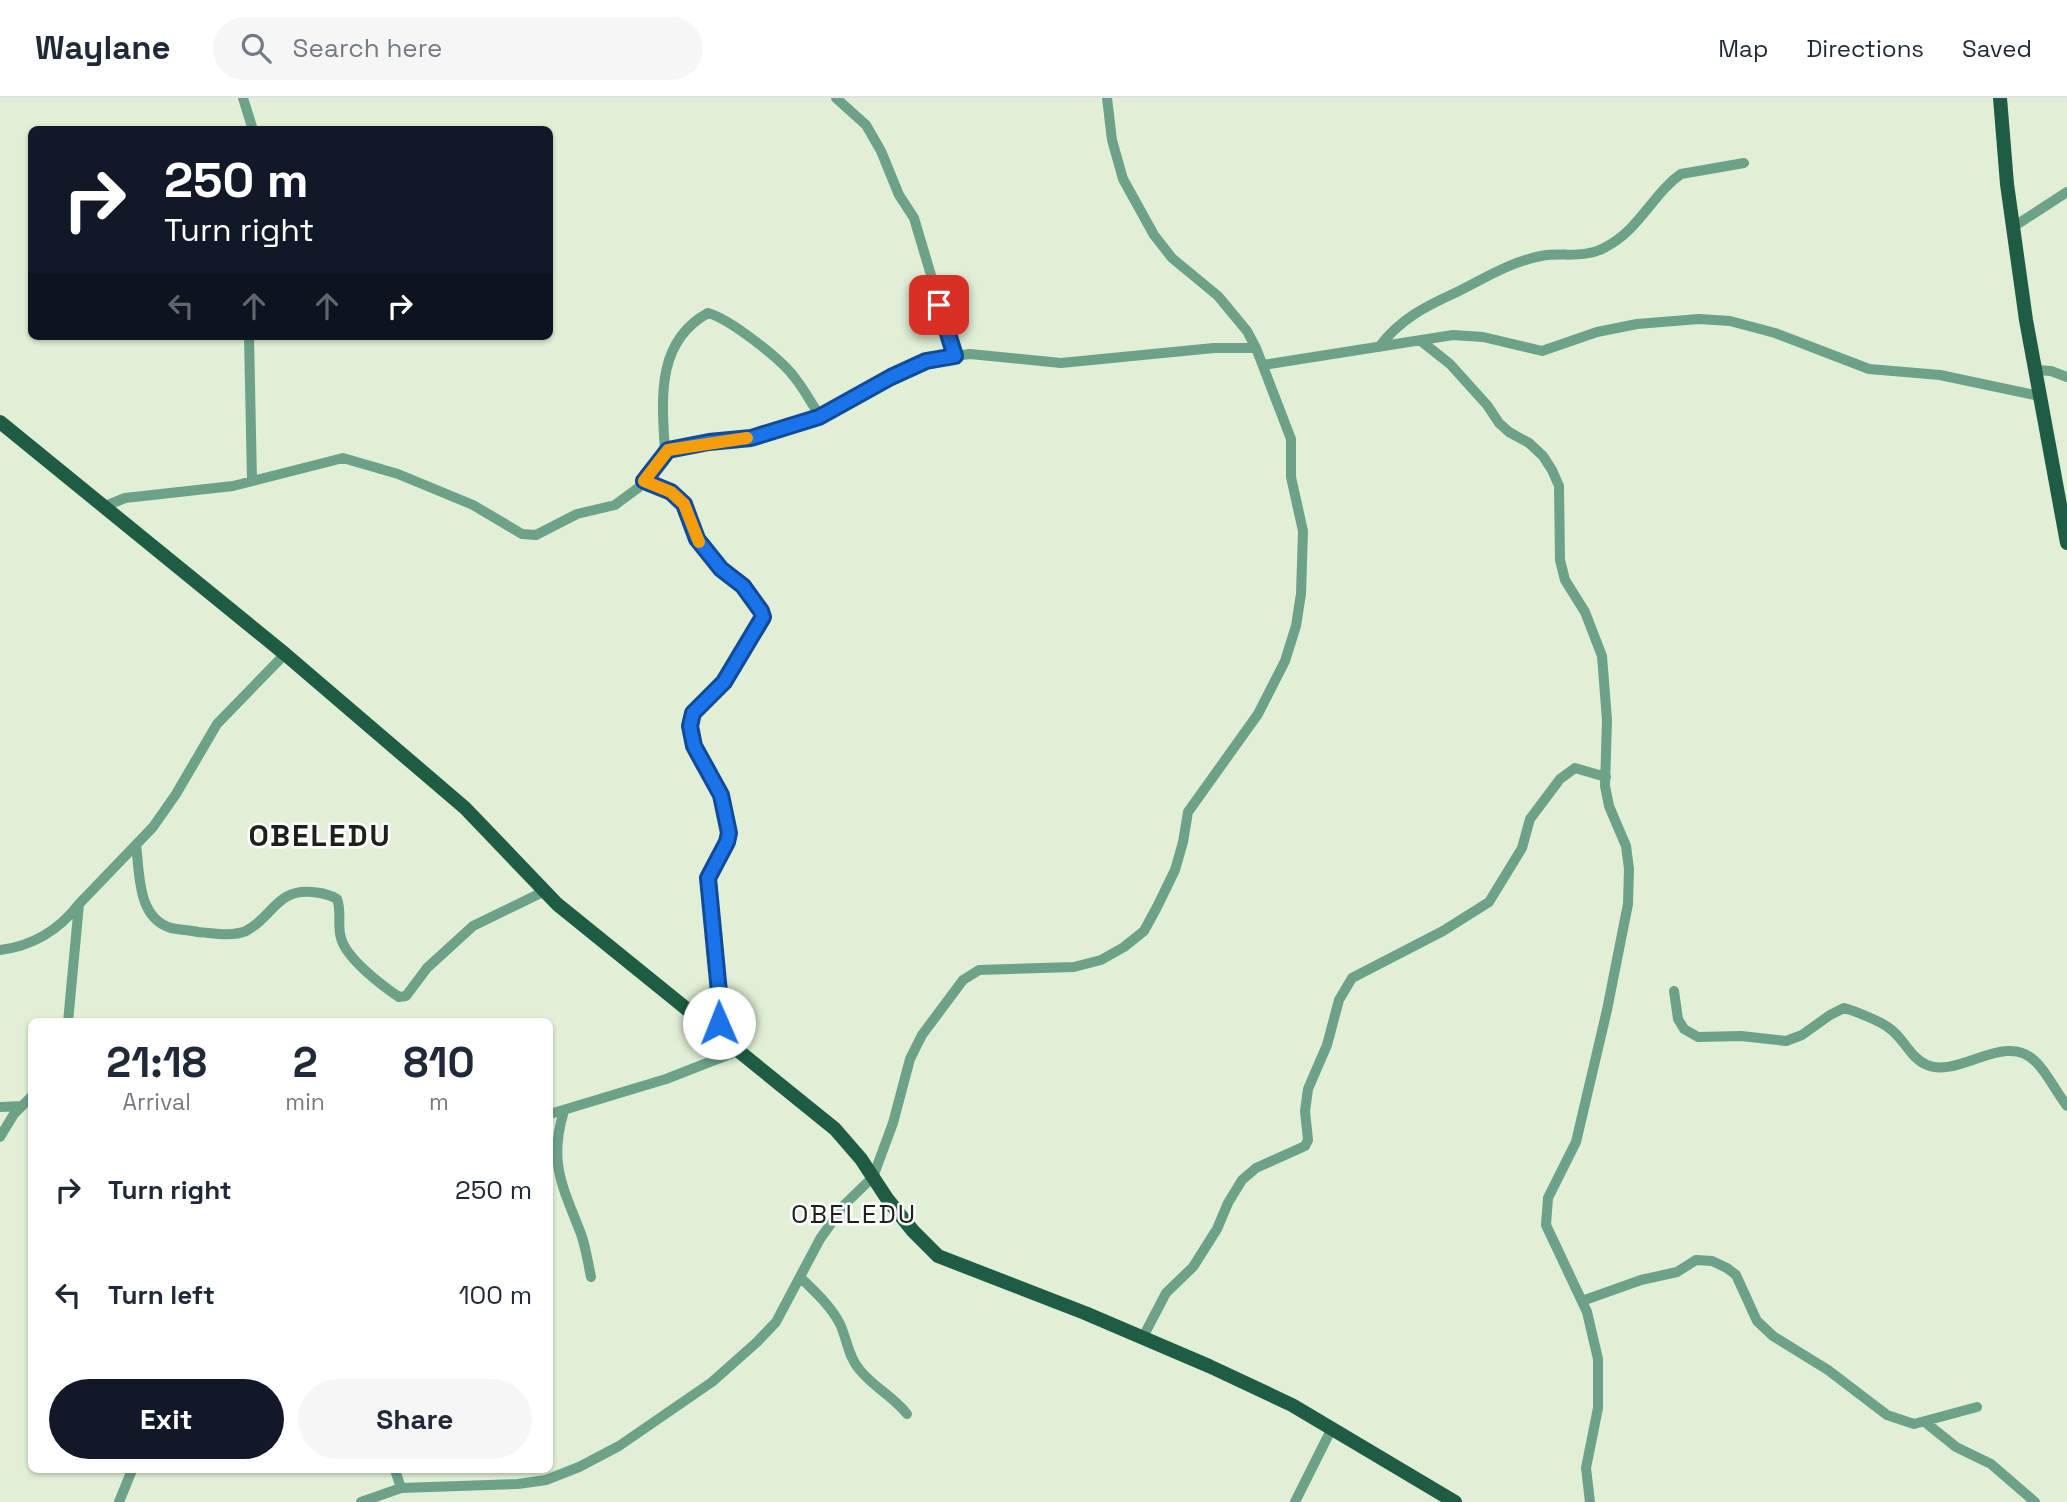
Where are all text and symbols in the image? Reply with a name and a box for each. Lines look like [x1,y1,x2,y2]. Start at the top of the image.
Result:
search box [213,17,703,80]
text: Waylane [35,27,171,69]
icon: search [237,29,275,67]
text: Search here [293,31,442,65]
text: Map [1718,33,1768,64]
text: Directions [1806,33,1924,64]
text: Saved [1962,33,2032,64]
text: 250 m [164,149,309,211]
icon: right [49,154,140,245]
text: Turn right [164,210,314,250]
pin [909,275,969,335]
icon: arrive [920,286,958,324]
icon: left [162,287,200,325]
icon: ahead [235,287,273,325]
icon: ahead [308,287,346,325]
icon: right [381,287,419,325]
district label: OBELEDU [248,816,392,855]
position arrow [682,986,756,1060]
text: 21:18 [106,1036,207,1089]
text: 2 [293,1036,318,1089]
text: 810 [403,1036,475,1089]
text: Arrival [122,1087,191,1117]
text: min [285,1087,325,1117]
text: m [429,1087,449,1117]
icon: right [49,1171,87,1209]
text: Turn right [108,1173,232,1207]
text: 250 m [455,1173,532,1207]
district label: OBELEDU [791,1197,917,1231]
icon: left [49,1276,87,1314]
text: Turn left [108,1278,215,1312]
text: 100 m [459,1278,532,1312]
button: Exit [49,1379,284,1459]
button: Share [298,1379,532,1459]

